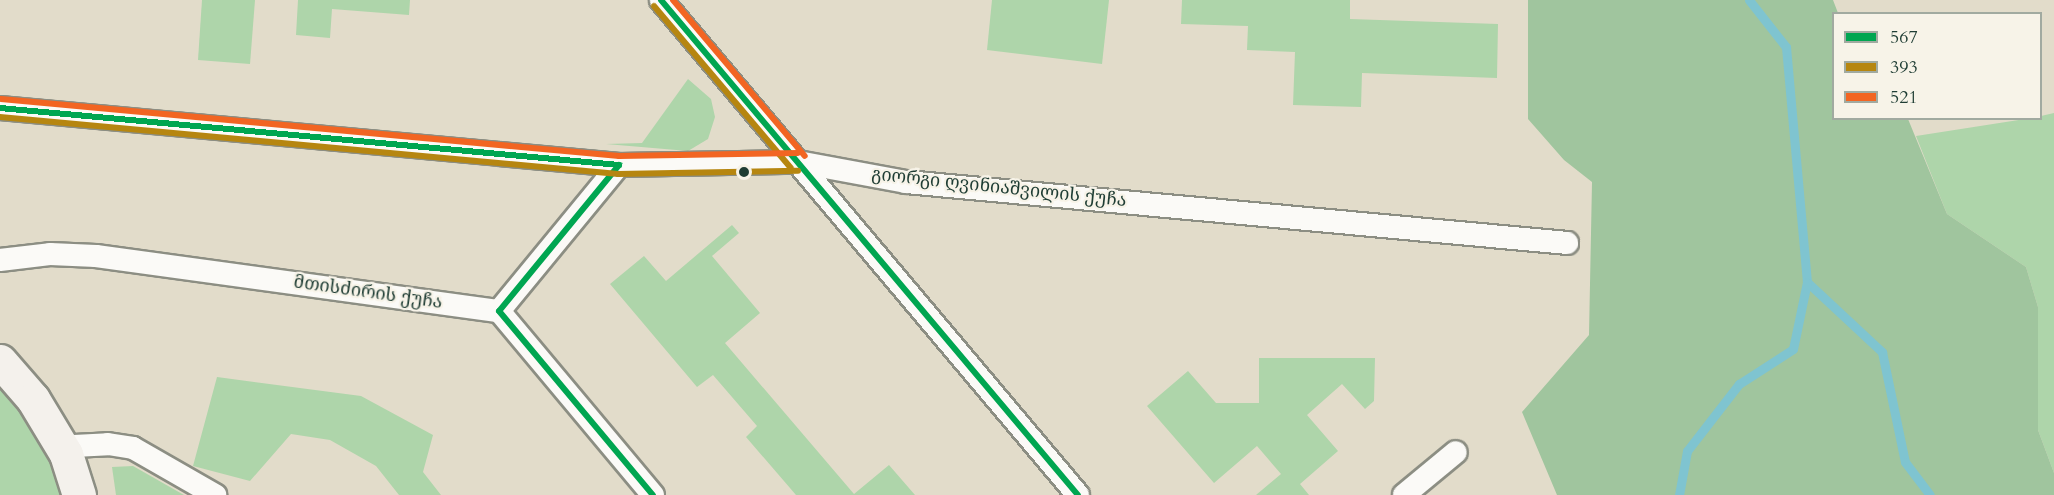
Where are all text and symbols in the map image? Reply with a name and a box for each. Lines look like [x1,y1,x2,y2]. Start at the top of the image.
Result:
legend [1832,12,2042,120]
text: 567 [1890,25,1918,50]
text: 393 [1890,55,1918,80]
text: 521 [1890,85,1918,110]
street label: გიორგი ღვინიაშვილის ქუჩა [870,164,1128,212]
unlabelled marker [738,166,750,178]
street label: მთისძირის ქუჩა [292,272,444,314]

